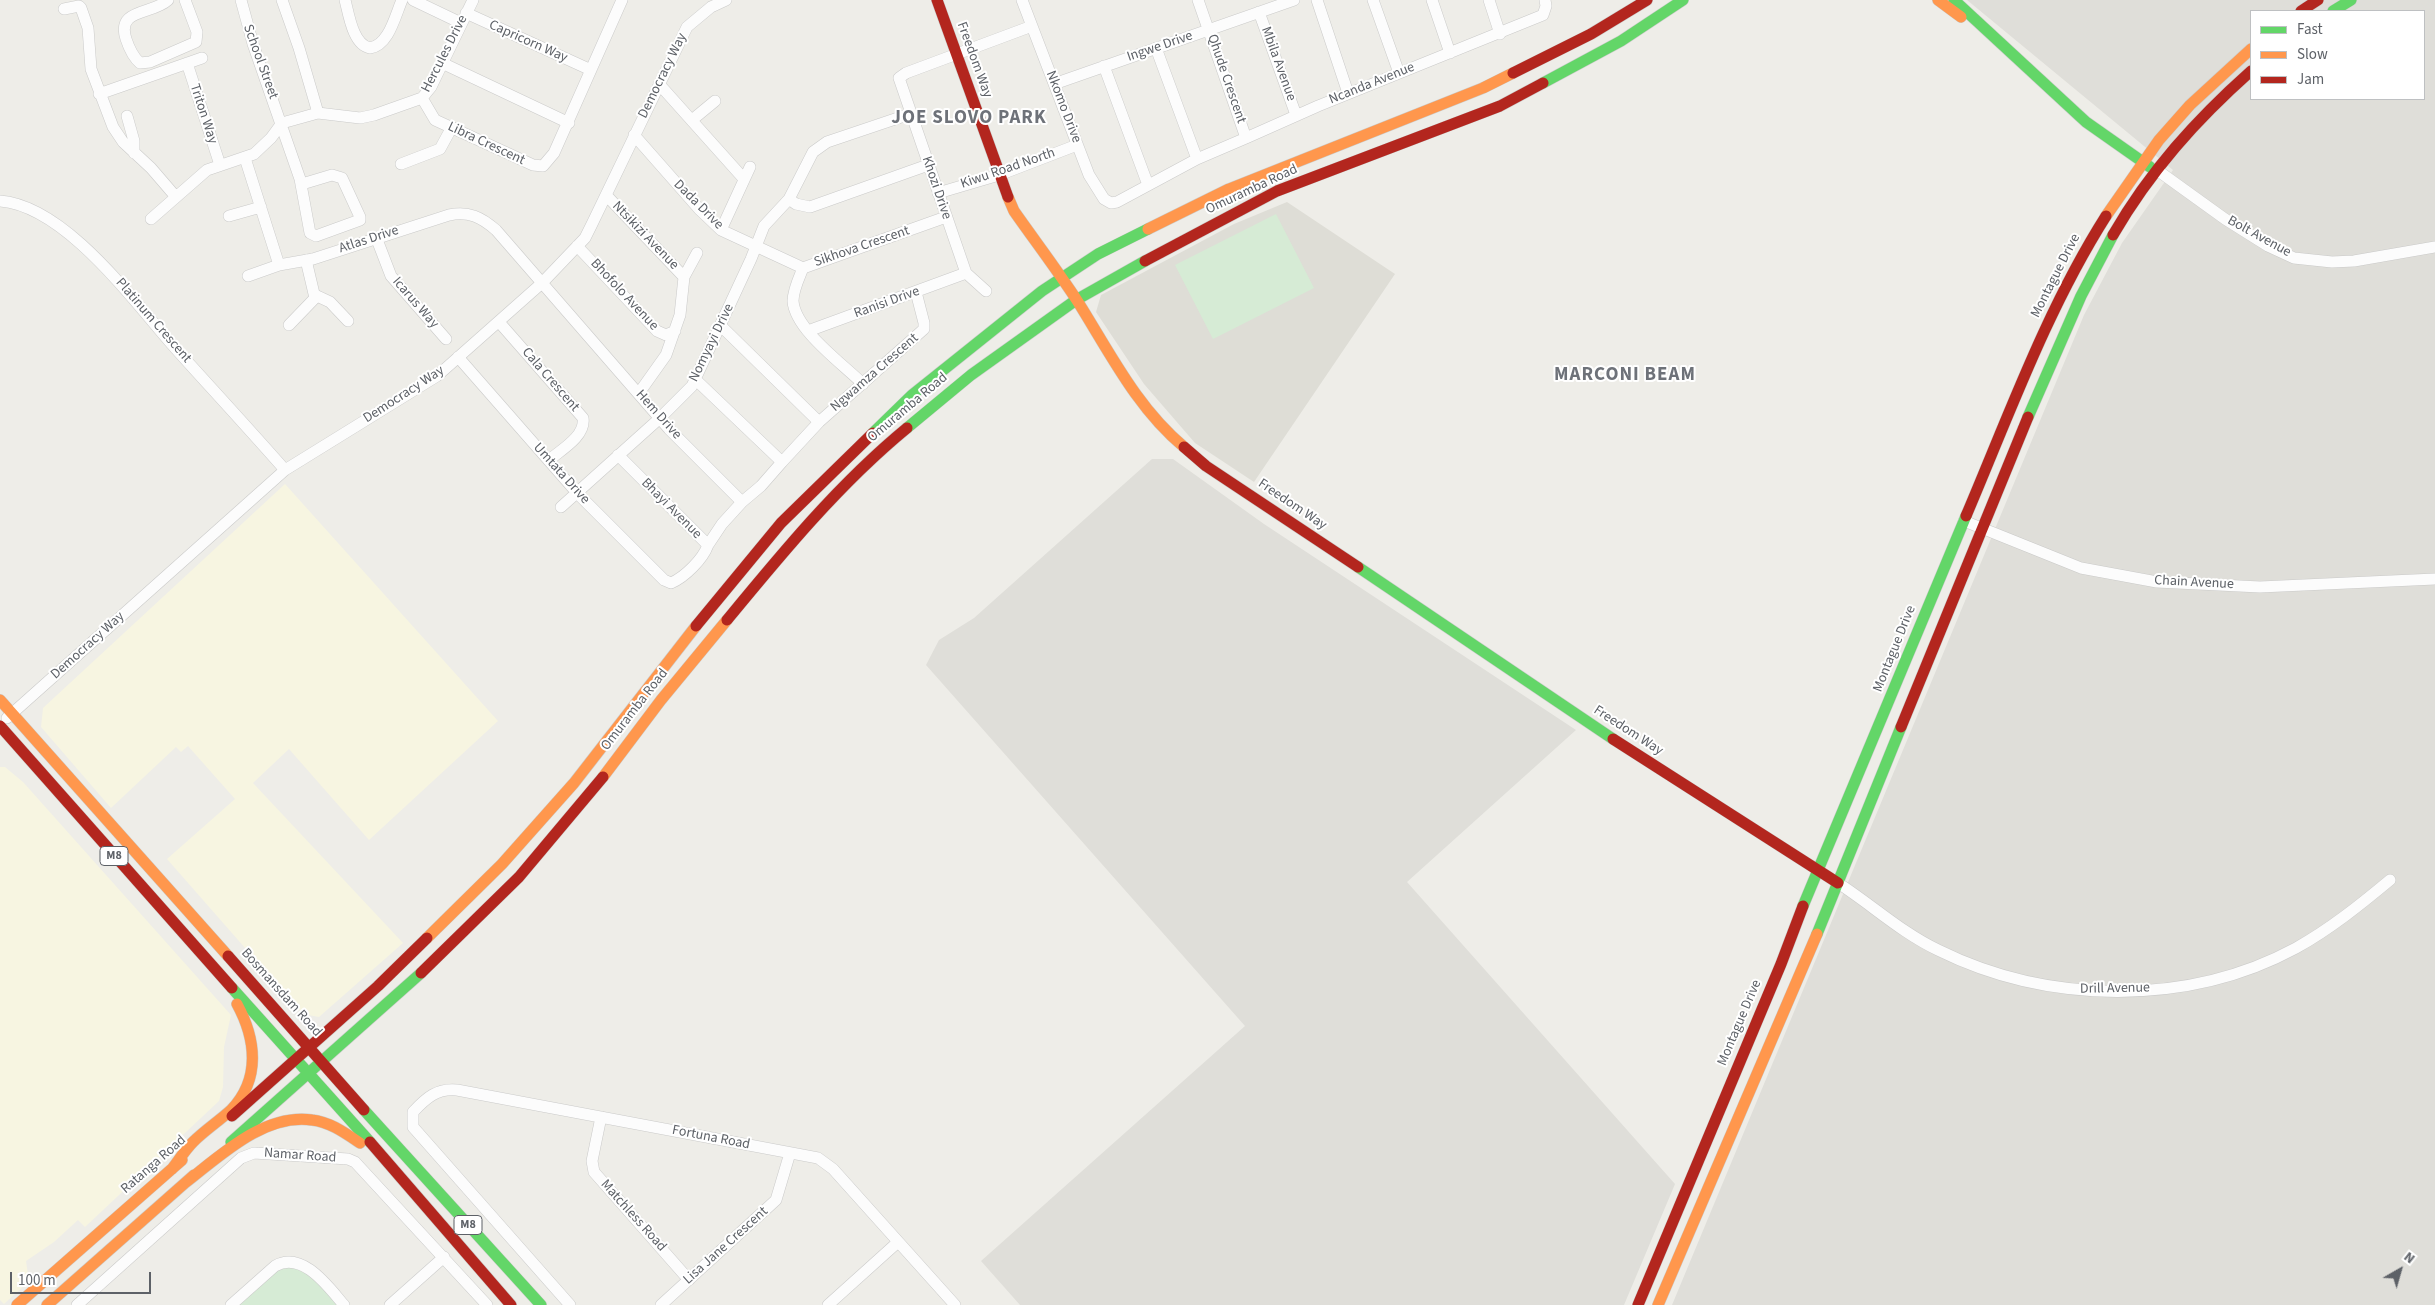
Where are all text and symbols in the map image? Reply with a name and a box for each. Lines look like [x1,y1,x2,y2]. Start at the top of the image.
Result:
legend [2250,10,2425,100]
street label: Hercules Drive [418,13,472,95]
street label: Capricorn Way [486,17,570,67]
text: Fast [2297,19,2323,40]
street label: Freedom Way [953,20,995,100]
street label: School Street [239,22,281,102]
street label: Mbila Avenue [1257,25,1299,103]
street label: Ingwe Drive [1125,28,1195,66]
street label: Democracy Way [635,31,691,121]
street label: Qhude Crescent [1203,32,1249,126]
text: Slow [2297,44,2328,65]
street label: Ncanda Avenue [1327,59,1417,109]
street label: Nkomo Drive [1042,69,1084,145]
text: Jam [2297,69,2324,90]
street label: Triton Way [185,82,221,146]
district label: JOE SLOVO PARK [890,108,1048,130]
street label: Libra Crescent [445,119,527,169]
street label: Kiwu Road North [959,145,1057,193]
street label: Khozi Drive [917,154,955,222]
street label: Omuramba Road [1204,161,1300,219]
street label: Dada Drive [670,177,726,233]
street label: Ntsikizi Avenue [608,198,682,274]
street label: Bolt Avenue [2224,213,2294,261]
street label: Atlas Drive [337,222,401,258]
street label: Sikhova Crescent [812,223,912,271]
street label: Montague Drive [2028,231,2084,321]
street label: Bhofolo Avenue [586,256,662,334]
street label: Icarus Way [388,274,442,332]
street label: Platinum Crescent [112,275,194,367]
street label: Ranisi Drive [852,283,922,323]
street label: Nomyayi Drive [686,301,738,385]
street label: Ngwamza Crescent [828,330,922,416]
street label: Cala Crescent [518,345,582,415]
street label: Democracy Way [360,363,448,427]
district label: MARCONI BEAM [1553,365,1697,387]
street label: Omuramba Road [865,370,951,446]
street label: Hem Drive [631,387,685,443]
street label: Umtata Drive [529,440,593,508]
street label: Bhayi Avenue [637,475,705,543]
street label: Freedom Way [1254,476,1330,534]
street label: Chain Avenue [2154,573,2234,593]
street label: Montague Drive [1870,603,1920,695]
street label: Democracy Way [48,609,128,683]
street label: Omuramba Road [598,666,672,754]
street label: Freedom Way [1590,702,1666,760]
road number: M8 [100,846,128,866]
street label: Bosmansdam Road [237,945,325,1041]
street label: Montague Drive [1714,978,1766,1068]
street label: Drill Avenue [2080,980,2150,998]
street label: Fortuna Road [671,1122,751,1154]
street label: Ratanga Road [118,1132,190,1198]
street label: Namar Road [263,1145,337,1167]
street label: Matchless Road [596,1177,670,1255]
street label: Lisa Jane Crescent [680,1204,772,1288]
road number: M8 [454,1216,482,1234]
north arrow [2375,1245,2425,1295]
text: N [2399,1247,2419,1269]
scale bar [12,1262,154,1294]
text: 100 m [18,1270,56,1291]

